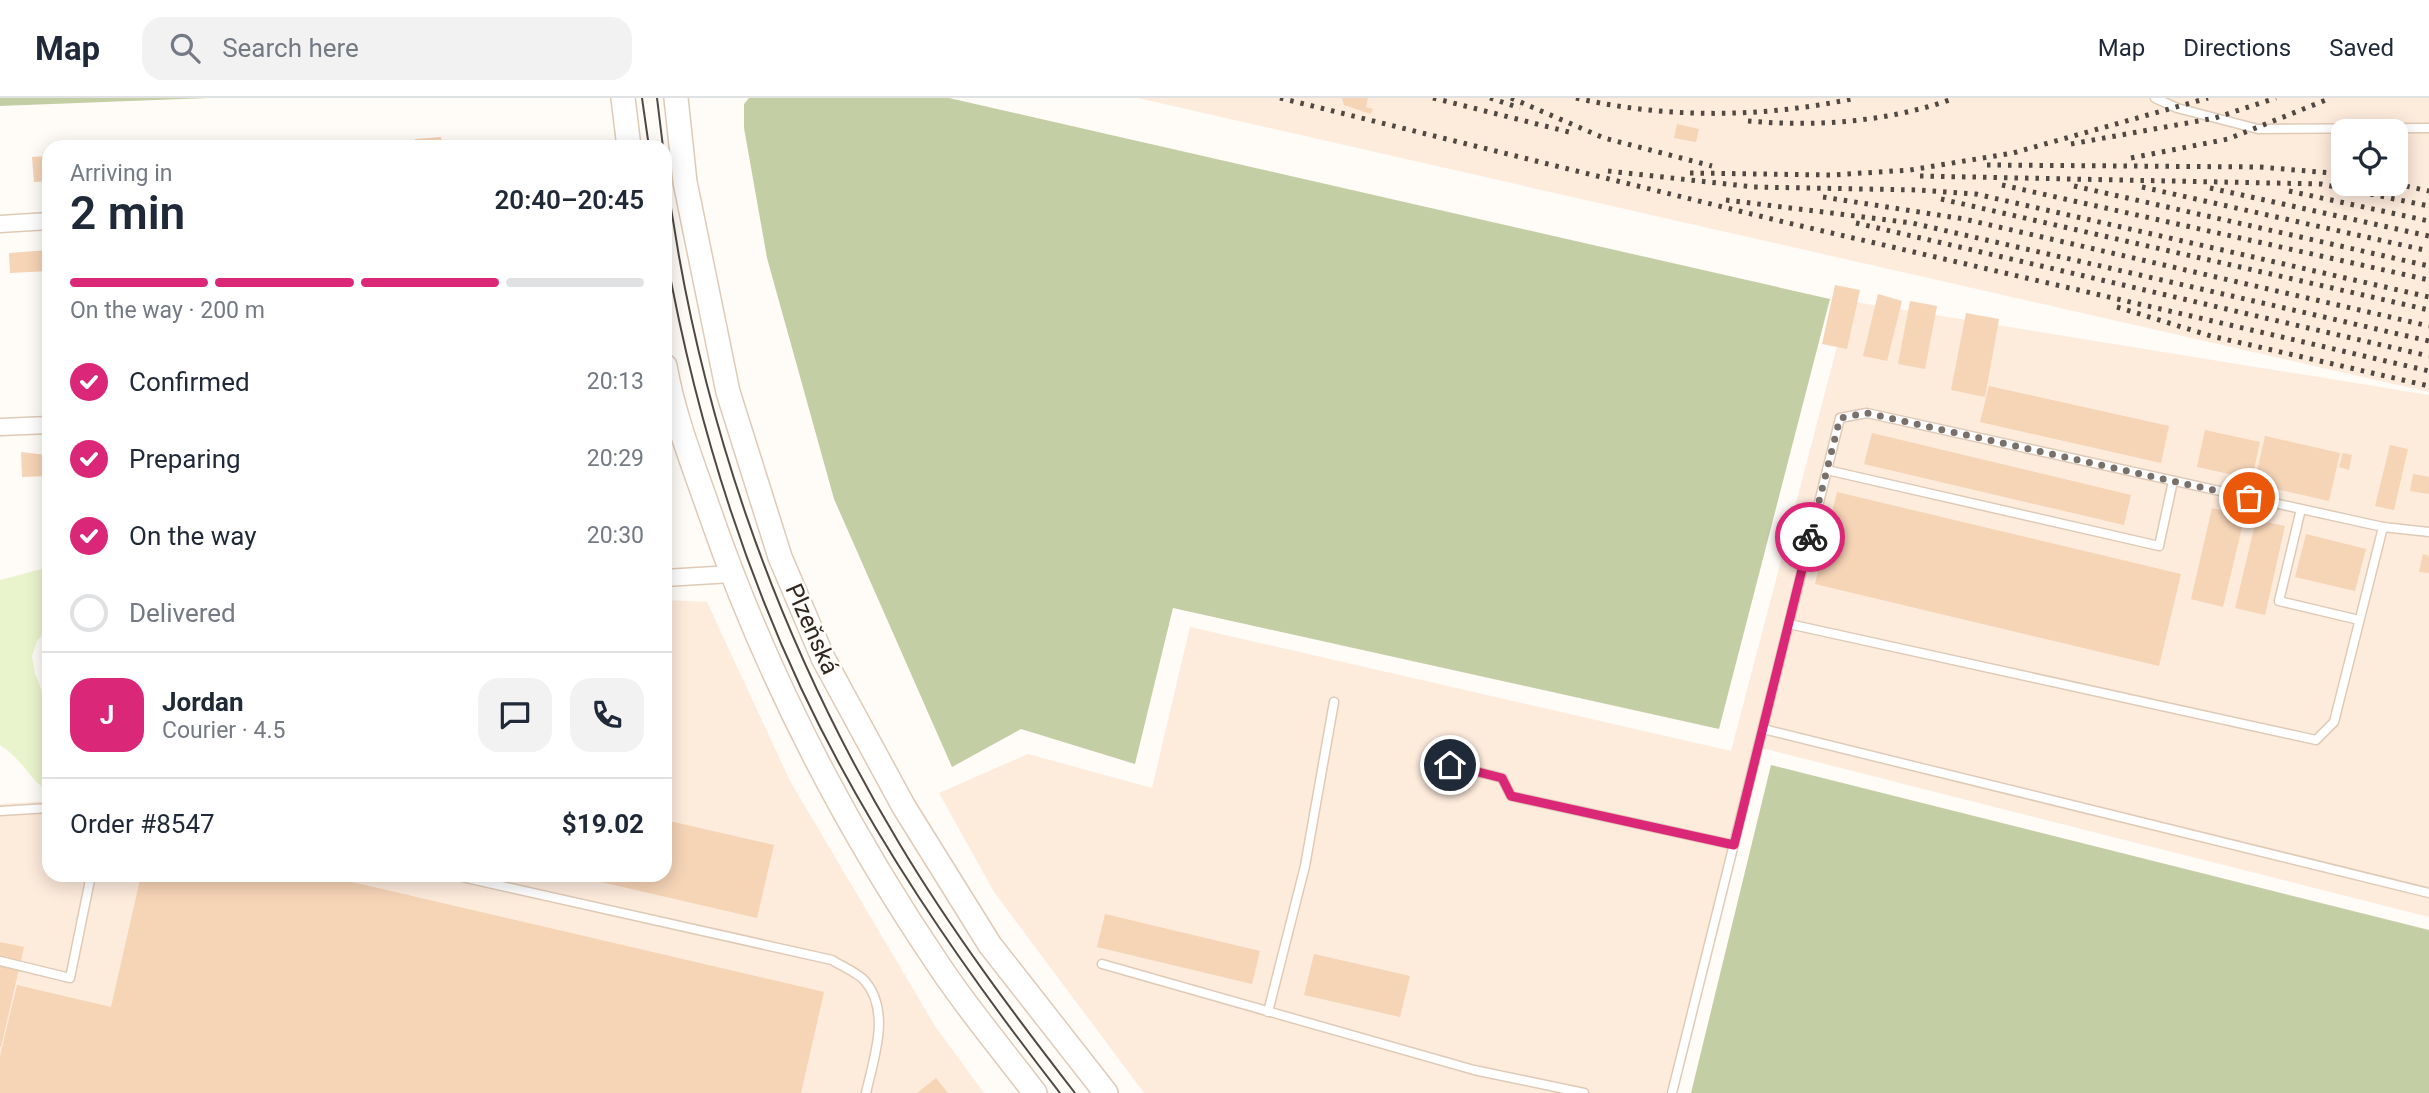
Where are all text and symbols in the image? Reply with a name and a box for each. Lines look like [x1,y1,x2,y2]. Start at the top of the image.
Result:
search box [142,17,632,80]
text: Map [35,29,100,68]
icon: search [166,29,204,67]
text: Search here [222,33,359,63]
text: Map [2098,34,2145,62]
text: Directions [2183,34,2291,62]
text: Saved [2329,34,2394,62]
map controls [2331,119,2408,196]
button: locate [2331,119,2408,196]
text: Arriving in [70,160,173,187]
text: 20:40–20:45 [494,185,644,215]
text: 2 min [70,186,185,240]
text: On the way · 200 m [70,297,265,324]
icon: check [70,363,108,401]
text: Confirmed [129,367,250,397]
text: 20:13 [587,368,644,395]
icon: check [70,440,108,478]
text: Preparing [129,444,241,474]
text: 20:29 [587,445,644,472]
pin [2219,468,2279,528]
icon: bag [2230,479,2268,517]
courier [1775,502,1845,572]
icon: check [70,517,108,555]
icon: bike [1791,518,1829,556]
text: On the way [129,521,257,551]
text: 20:30 [587,522,644,549]
street label: Plzeňská [780,579,844,679]
text: Delivered [129,598,236,628]
button: chat [478,678,552,752]
button: phone [570,678,644,752]
text: Jordan [162,687,244,717]
text: J [100,700,114,730]
text: Courier · 4.5 [162,717,285,744]
pin [1420,735,1480,795]
icon: home [1431,746,1469,784]
text: Order #8547 [70,809,215,839]
text: $19.02 [562,809,644,839]

